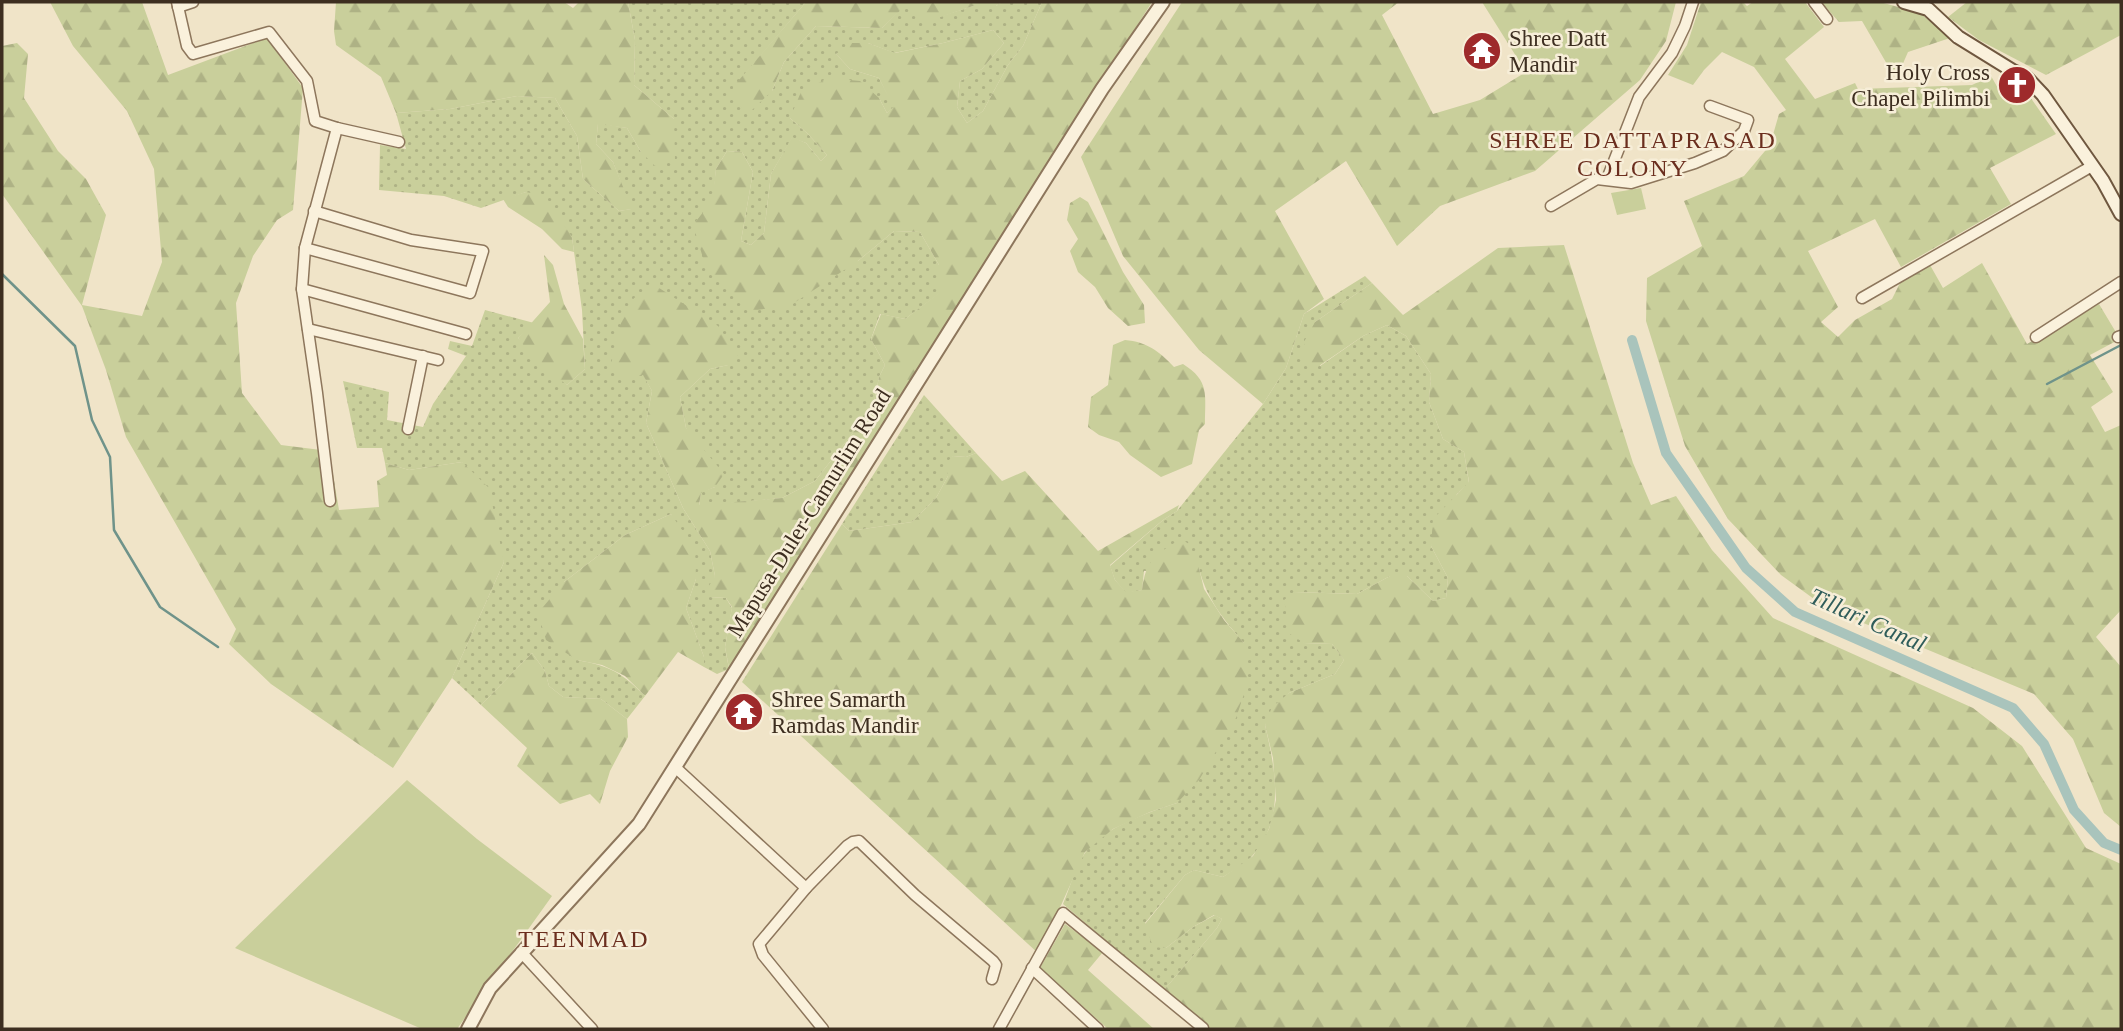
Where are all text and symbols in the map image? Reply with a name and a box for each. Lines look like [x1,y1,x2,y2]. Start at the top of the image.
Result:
place label: Shree Datt Mandir [1509,26,1607,77]
temple icon: Shree Datt Mandir [1461,30,1503,72]
place label: Holy Cross Chapel Pilimbi [1851,60,1990,111]
church icon: Holy Cross Chapel Pilimbi [1996,64,2038,106]
district label: SHREE DATTAPRASAD COLONY [1489,127,1777,181]
street label: Mapusa-Duler-Camurlim Road [722,384,896,642]
water label: Tillari Canal [1806,583,1931,657]
place label: Shree Samarth Ramdas Mandir [771,687,919,738]
temple icon: Shree Samarth Ramdas Mandir [723,691,765,733]
district label: TEENMAD [518,926,650,952]

